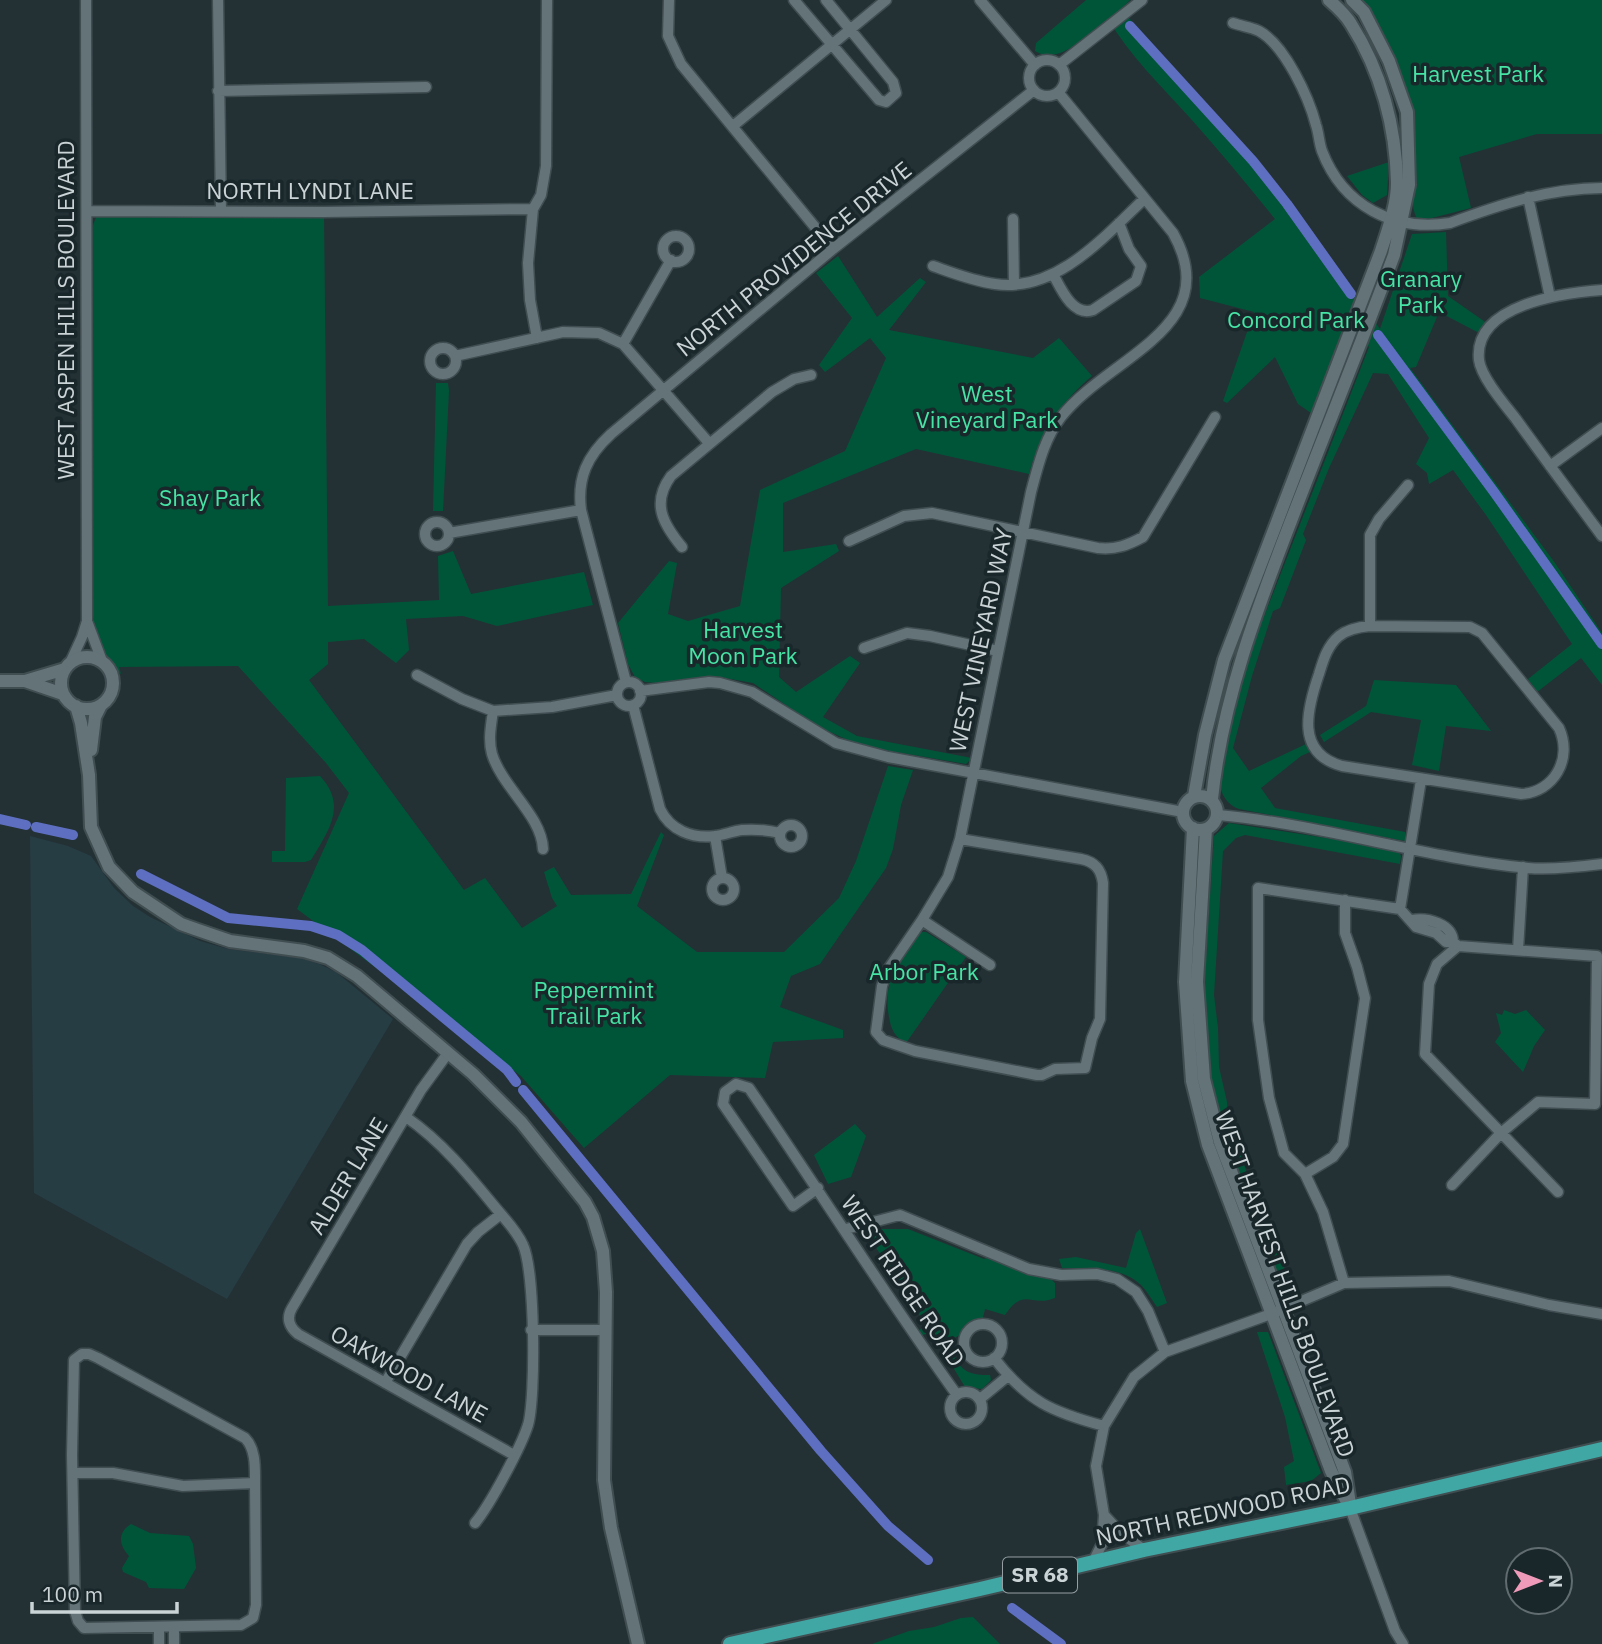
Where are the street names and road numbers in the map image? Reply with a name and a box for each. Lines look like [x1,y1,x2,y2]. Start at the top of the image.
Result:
street label: WEST ASPEN HILLS BOULEVARD [50,140,80,480]
street label: NORTH PROVIDENCE DRIVE [670,154,917,362]
street label: NORTH LYNDI LANE [206,175,414,205]
street label: WEST VINEYARD WAY [942,525,1018,755]
street label: WEST HARVEST HILLS BOULEVARD [1209,1106,1363,1461]
street label: ALDER LANE [300,1111,394,1240]
street label: WEST RIDGE ROAD [835,1189,972,1372]
street label: OAKWOOD LANE [326,1318,493,1429]
street label: NORTH REDWOOD ROAD [1093,1468,1353,1552]
road number: SR 68 [1003,1558,1077,1592]

